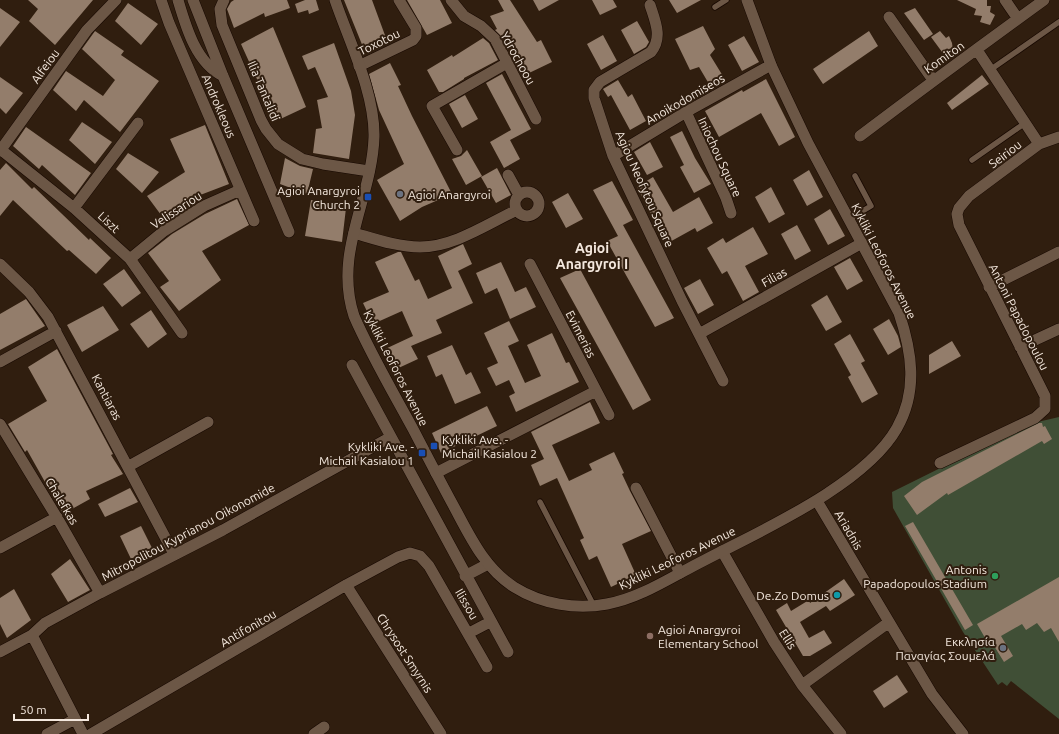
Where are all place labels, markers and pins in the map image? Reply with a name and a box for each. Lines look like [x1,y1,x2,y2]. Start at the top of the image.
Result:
place label: Agioi Anargyroi Church 2 [277,184,360,211]
place label: Agioi Anargyroi [408,188,491,201]
marker: Agioi Anargyroi [395,189,405,199]
marker: Agioi Anargyroi Church 2 [363,192,373,202]
place label: Kykliki Ave. - Michail Kasialou 2 [442,433,537,460]
place label: Kykliki Ave. - Michail Kasialou 1 [319,440,415,467]
marker: Kykliki Ave. - Michail Kasialou 2 [429,441,439,451]
marker: Kykliki Ave. - Michail Kasialou 1 [417,448,427,458]
place label: Antonis Papadopoulos Stadium [863,563,987,590]
marker: Antonis Papadopoulos Stadium [990,571,1000,581]
place label: De.Zo Domus [756,589,829,602]
marker: De.Zo Domus [832,590,842,600]
place label: Agioi Anargyroi Elementary School [658,623,758,650]
marker: Agioi Anargyroi Elementary School [645,631,655,641]
place label: Εκκλησία Παναγίας Σουμελά [895,635,995,663]
marker: Εκκλησία Παναγίας Σουμελά [998,643,1008,653]

